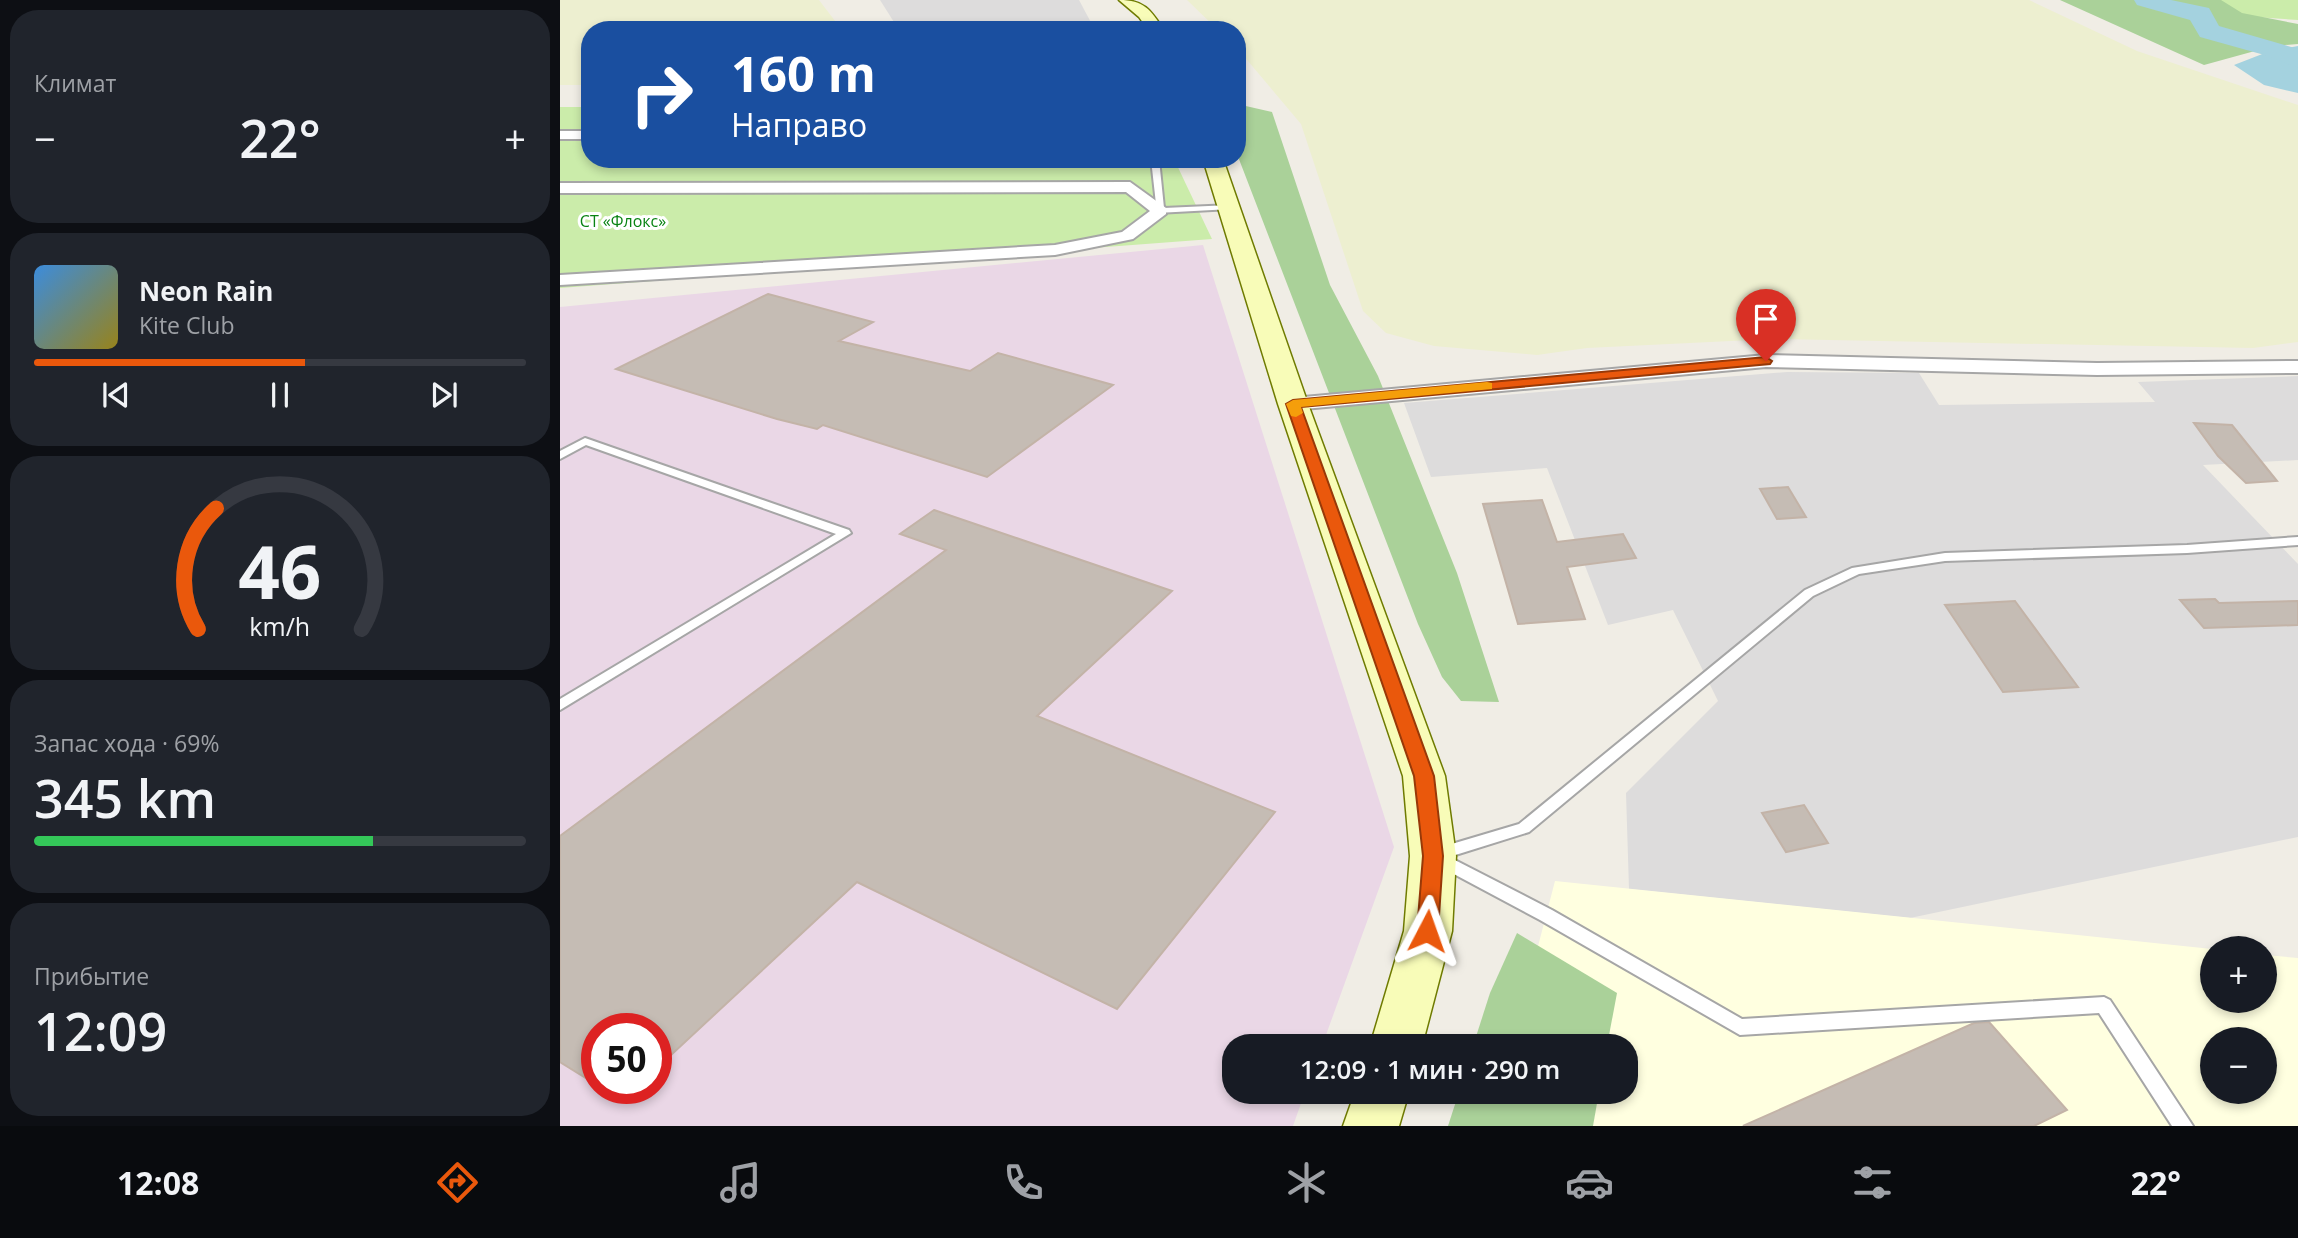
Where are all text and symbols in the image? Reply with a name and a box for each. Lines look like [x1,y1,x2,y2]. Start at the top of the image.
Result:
text: 160 m [731,40,876,106]
icon: right [616,49,707,140]
text: Климат [34,67,116,99]
text: 22° [239,102,321,173]
text: Направо [731,103,867,146]
text: − [34,112,56,164]
text: + [504,112,526,164]
park label: СТ «Флокс» [580,210,666,232]
text: Neon Rain [139,273,273,309]
pin [1736,289,1796,361]
icon: arrive [1747,300,1785,338]
text: Kite Club [139,309,234,341]
icon: previous [97,376,135,414]
icon: pause [261,376,299,414]
icon: next [425,376,463,414]
text: 46 [238,521,322,620]
text: km/h [250,609,310,643]
text: Запас хода · 69% [34,727,219,759]
text: 345 km [34,762,216,833]
position arrow [1390,894,1464,968]
map controls [2200,936,2277,1104]
button: + [2200,936,2277,1013]
text: Прибытие [34,960,149,992]
text: 12:09 [34,995,167,1066]
speed limit sign: 50 [581,1013,672,1104]
button: − [2200,1027,2277,1104]
text: 12:09 · 1 мин · 290 m [1300,1051,1560,1087]
icon: directions [433,1158,482,1207]
icon: music [716,1158,765,1207]
icon: phone [999,1158,1048,1207]
icon: climate [1282,1158,1331,1207]
icon: car [1565,1158,1614,1207]
icon: filters [1848,1158,1897,1207]
text: 12:08 [117,1161,199,1204]
text: 22° [2131,1161,2181,1204]

